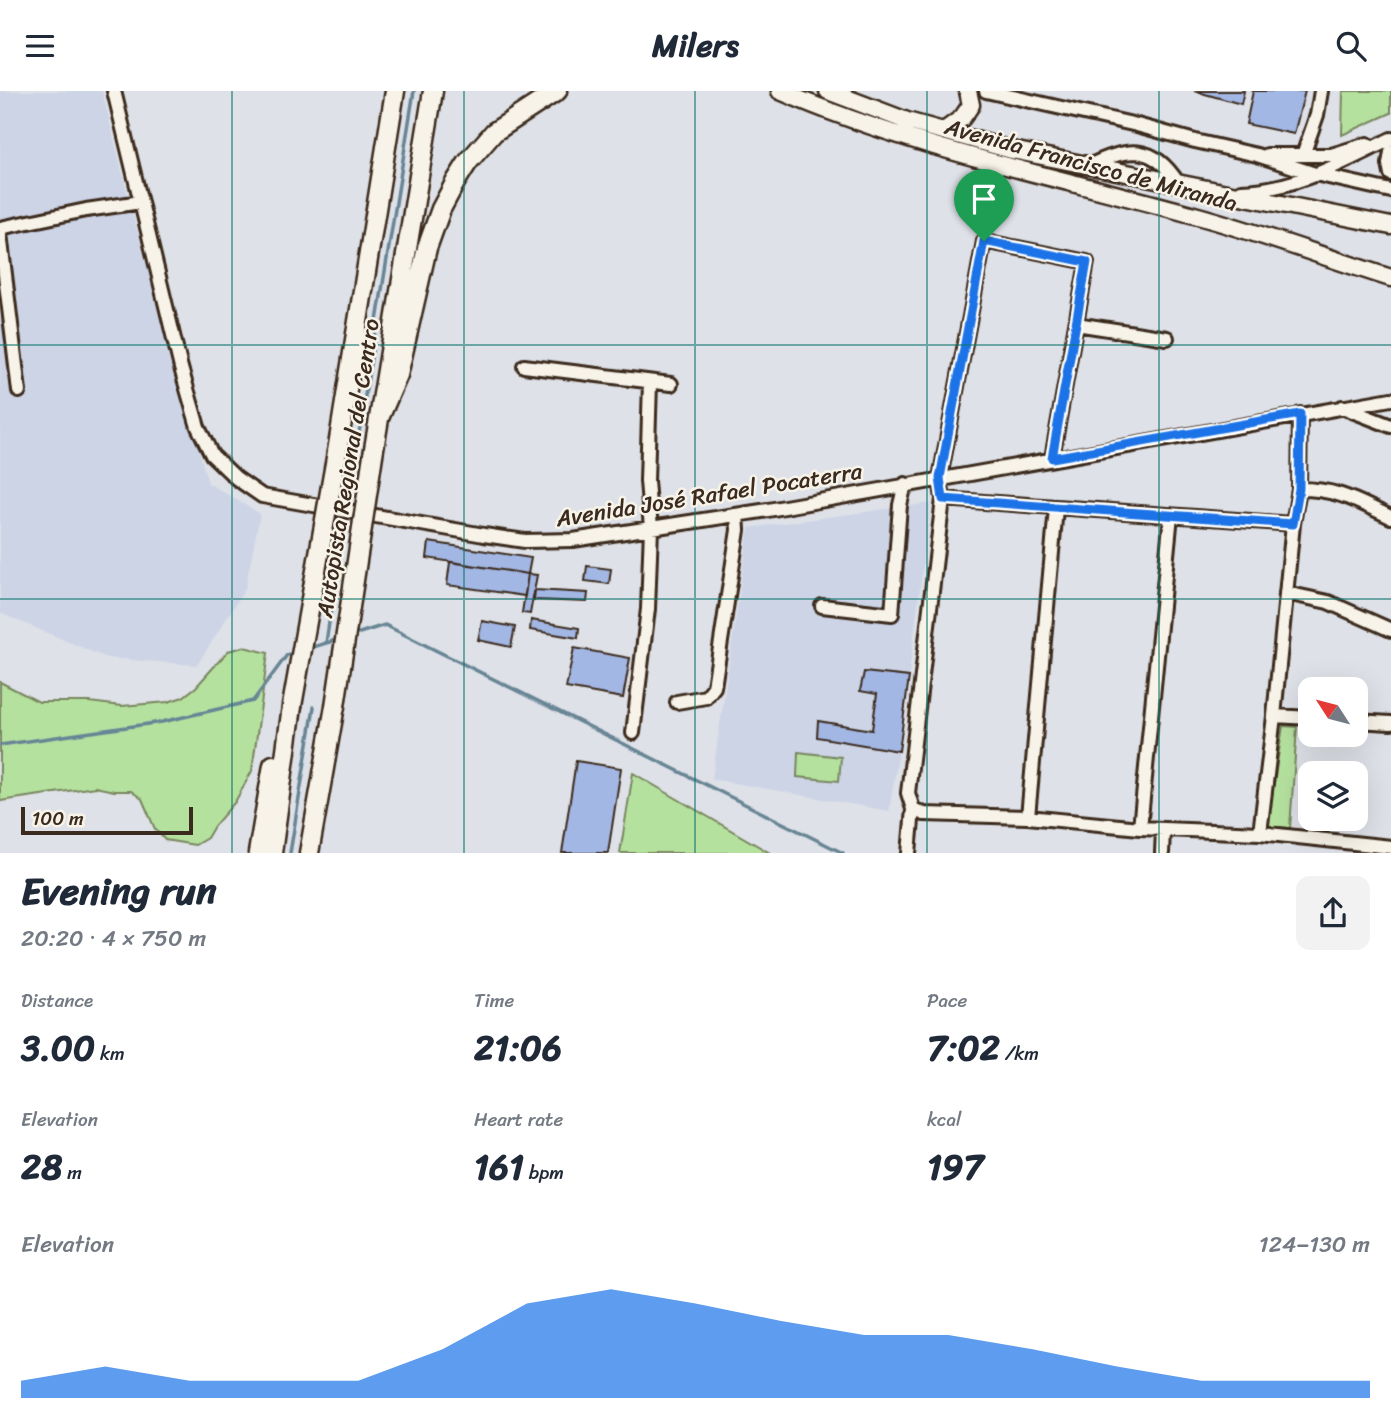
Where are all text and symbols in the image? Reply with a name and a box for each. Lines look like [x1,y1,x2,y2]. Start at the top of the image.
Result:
text: Milers [652,17,739,74]
icon: menu [21,27,59,65]
icon: search [1332,27,1370,65]
street label: Avenida Francisco de Miranda [939,106,1242,224]
pin [954,169,1014,241]
icon: arrive [965,180,1003,218]
street label: Autopista Regional del Centro [304,315,392,621]
street label: Avenida José Rafael Pocaterra [552,450,865,540]
north arrow [1298,677,1368,747]
map controls [1298,677,1368,831]
button: layers [1298,761,1368,831]
text: 100 m [32,802,84,835]
scale bar [21,804,192,836]
text: Evening run [21,858,217,925]
button: share [1296,876,1370,950]
text: 20:20 · 4 × 750 m [21,918,206,959]
text: Distance [21,984,93,1017]
text: Time [474,984,514,1017]
text: Pace [927,984,967,1017]
text: 3.00 [21,1017,95,1079]
text: 21:06 [474,1017,562,1079]
text: 7:02 [927,1017,1000,1079]
text: km [95,1037,125,1070]
text: /km [1000,1037,1039,1070]
text: Elevation [21,1103,98,1136]
text: Heart rate [474,1103,563,1136]
text: kcal [927,1103,962,1136]
text: 28 [21,1136,62,1198]
text: 161 [474,1136,524,1198]
text: 197 [927,1136,984,1198]
text: m [62,1156,82,1189]
text: bpm [524,1156,564,1189]
text: Elevation [21,1224,114,1265]
text: 124–130 m [1259,1224,1370,1265]

